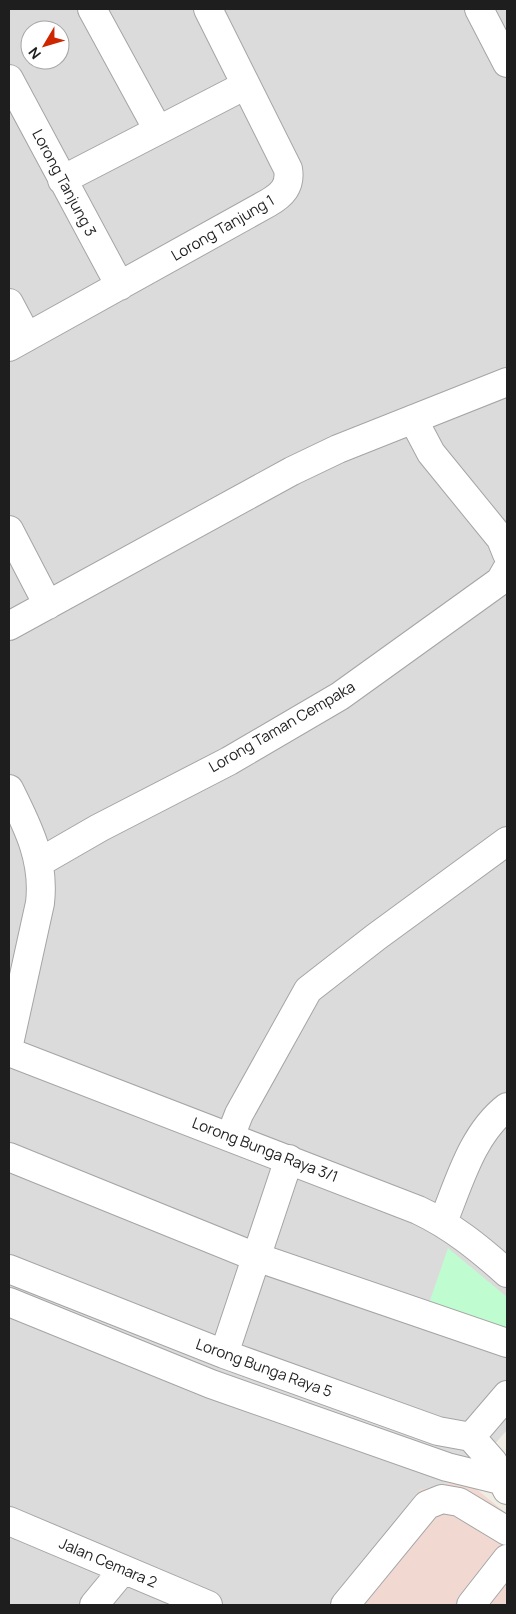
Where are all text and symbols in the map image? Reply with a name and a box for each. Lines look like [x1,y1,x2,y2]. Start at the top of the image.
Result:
north arrow [20,20,70,70]
text: N [24,43,45,63]
street label: Lorong Tanjung 3 [27,126,101,240]
street label: Lorong Tanjung 1 [167,189,278,266]
street label: Lorong Taman Cempaka [205,676,359,777]
street label: Lorong Bunga Raya 3/1 [189,1112,341,1187]
street label: Lorong Bunga Raya 5 [193,1333,335,1402]
street label: Jalan Cemara 2 [56,1532,160,1593]

